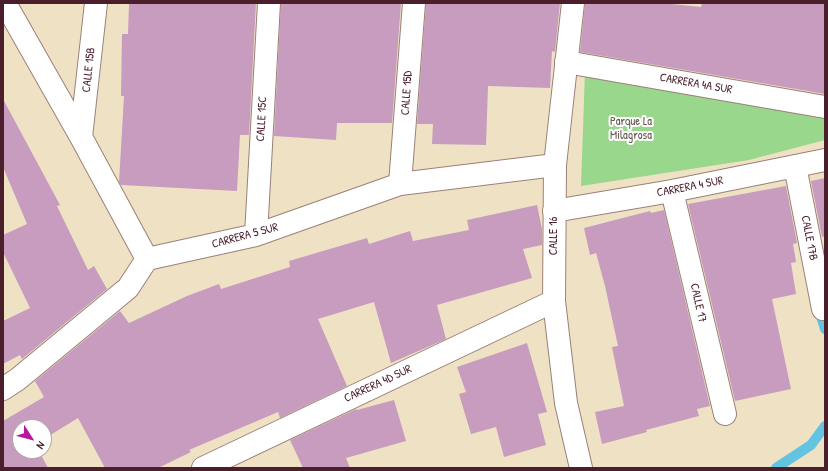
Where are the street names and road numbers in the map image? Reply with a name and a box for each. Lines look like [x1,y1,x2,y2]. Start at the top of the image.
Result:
street label: CALLE 15B [79,47,99,93]
street label: CALLE 15D [398,70,416,116]
street label: CARRERA 4A SUR [659,71,733,97]
street label: CALLE 15C [254,96,270,142]
street label: CARRERA 4 SUR [655,173,725,201]
street label: CALLE 17B [798,214,820,262]
street label: CALLE 16 [547,217,561,255]
street label: CARRERA 5 SUR [210,220,280,252]
street label: CALLE 17 [687,282,709,324]
street label: CARRERA 4D SUR [342,362,414,406]

